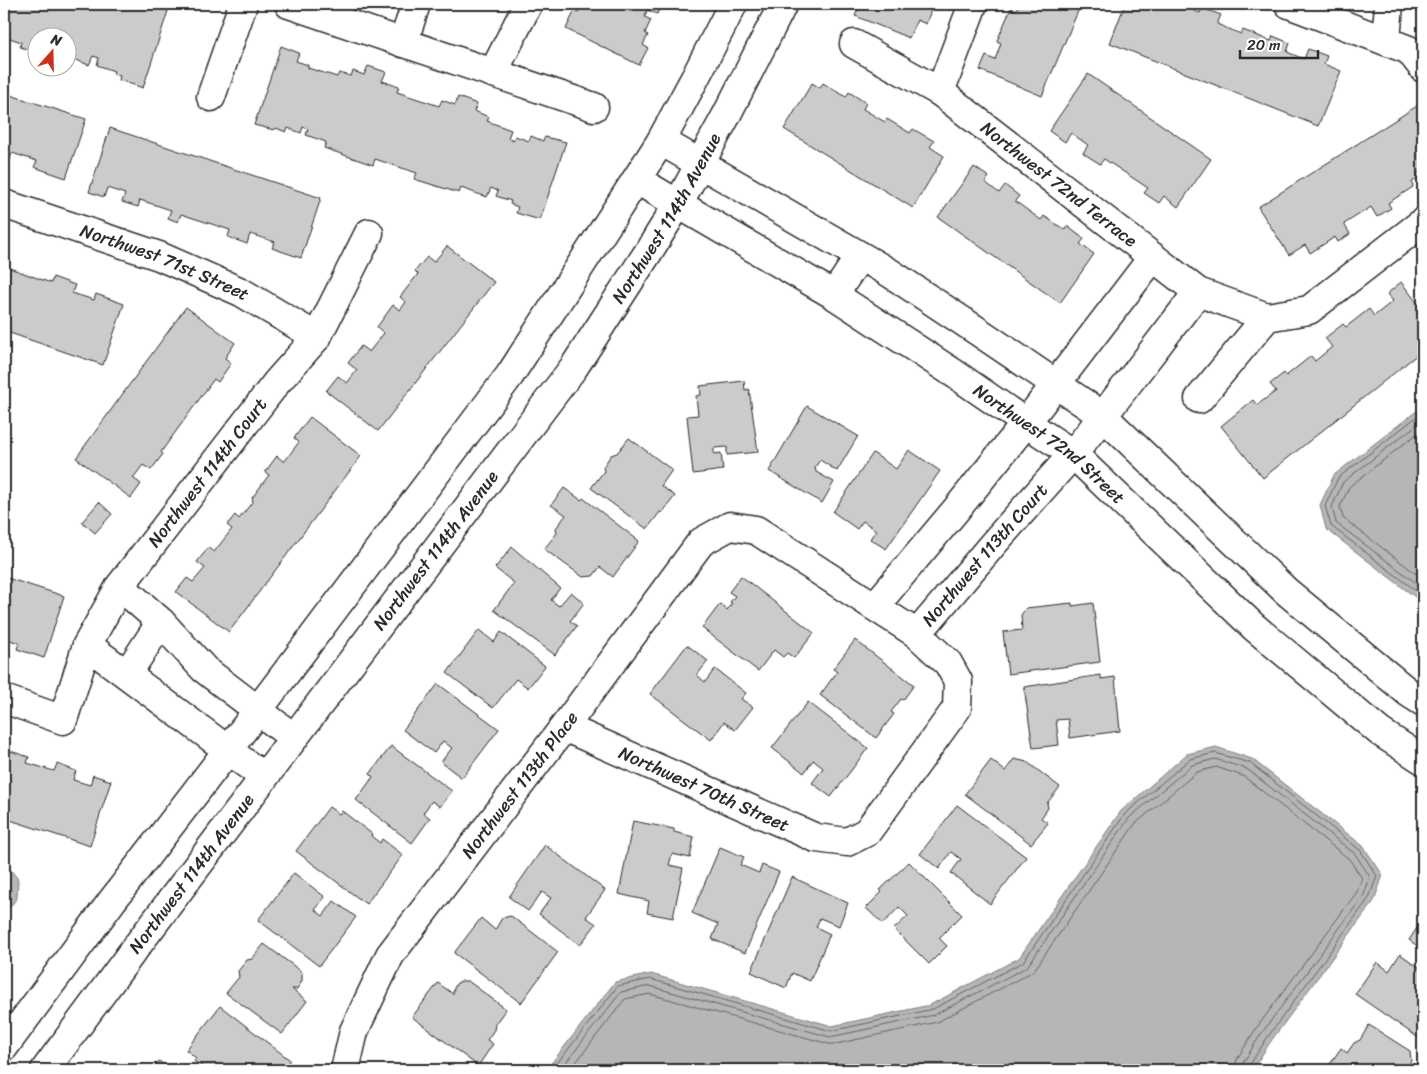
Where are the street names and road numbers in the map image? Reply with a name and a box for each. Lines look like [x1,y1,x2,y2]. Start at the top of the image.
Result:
street label: Northwest 72nd Terrace [973,113,1145,256]
street label: Northwest 114th Avenue [603,127,730,310]
street label: Northwest 71st Street [76,215,256,310]
street label: Northwest 72nd Street [966,375,1133,512]
street label: Northwest 114th Court [139,391,276,555]
street label: Northwest 114th Avenue [364,463,507,638]
street label: Northwest 113th Court [913,476,1056,634]
street label: Northwest 113th Place [453,704,587,866]
street label: Northwest 70th Street [613,737,795,841]
street label: Northwest 114th Avenue [120,786,263,961]

